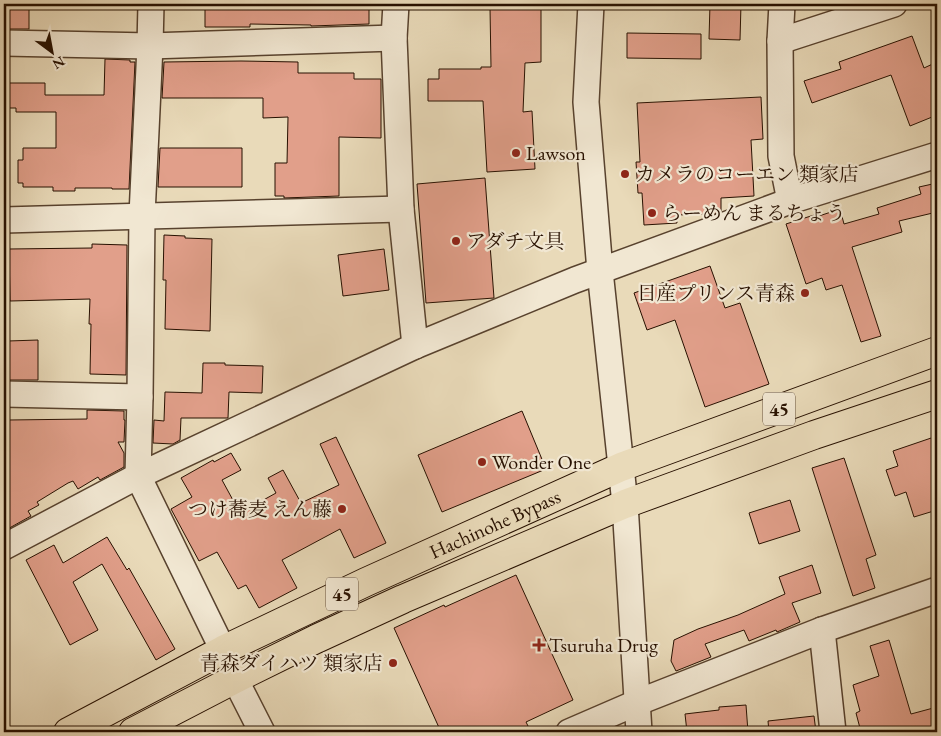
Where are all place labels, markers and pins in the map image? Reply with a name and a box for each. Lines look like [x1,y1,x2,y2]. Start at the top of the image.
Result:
place label: Lawson [526,140,586,166]
marker: Lawson [510,147,522,159]
place label: カメラのコーエン 類家店 [635,161,859,187]
marker: カメラのコーエン 類家店 [619,168,631,180]
place label: らーめん まるちょう [662,200,846,226]
marker: らーめん まるちょう [646,207,658,219]
place label: アダチ文具 [466,228,565,254]
marker: アダチ文具 [450,235,462,247]
place label: 日産プリンス青森 [636,280,795,306]
marker: 日産プリンス青森 [799,287,811,299]
place label: Wonder One [492,449,591,475]
marker: Wonder One [476,456,488,468]
place label: つけ蕎麦 えん藤 [188,496,332,522]
marker: つけ蕎麦 えん藤 [336,503,348,515]
place label: Tsuruha Drug [549,632,658,658]
marker: Tsuruha Drug [533,639,545,651]
place label: 青森ダイハツ 類家店 [200,650,383,676]
marker: 青森ダイハツ 類家店 [387,657,399,669]

